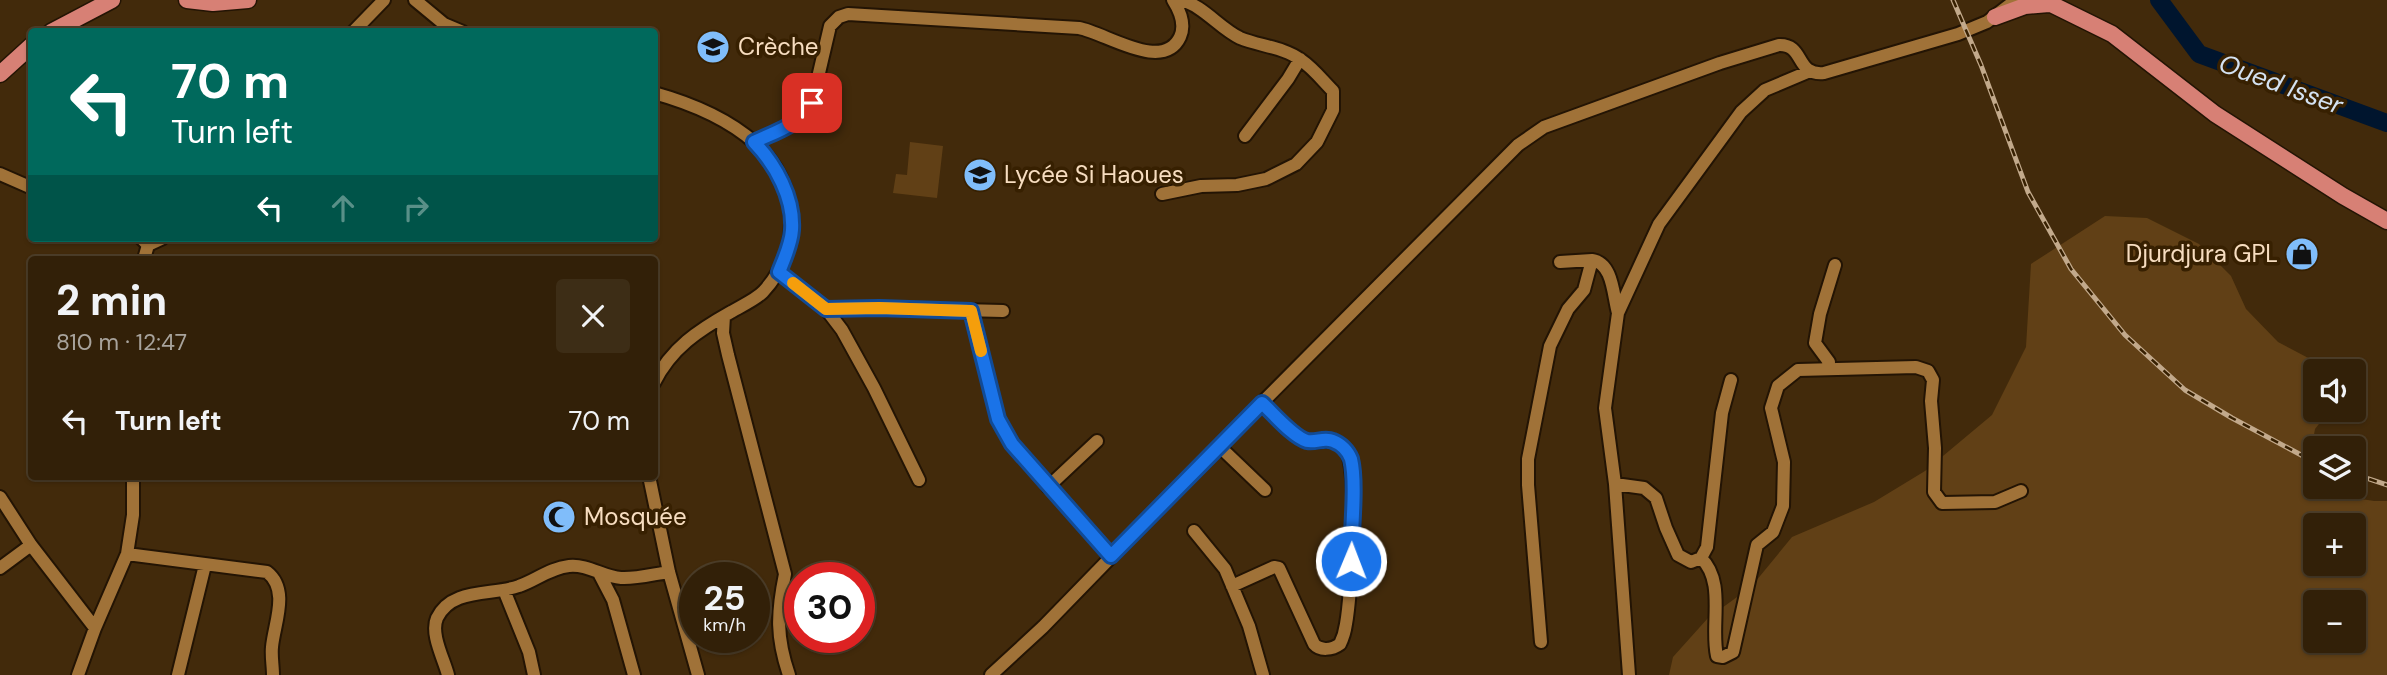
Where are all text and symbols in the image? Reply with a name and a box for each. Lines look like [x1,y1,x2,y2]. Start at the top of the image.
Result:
school or university icon: Crèche [694,28,732,66]
place label: Crèche [738,31,818,62]
water label: Oued Isser [2214,46,2349,123]
text: 70 m [171,49,289,113]
icon: left [56,56,147,147]
pin [782,73,842,133]
icon: arrive [793,84,831,122]
text: Turn left [171,111,293,153]
school or university icon: Lycée Si Haoues [961,156,999,194]
place label: Lycée Si Haoues [1004,159,1184,190]
icon: left [251,189,289,227]
icon: ahead [324,189,362,227]
icon: right [397,189,435,227]
shop icon: Djurdjura GPL [2283,235,2321,273]
place label: Djurdjura GPL [2126,238,2278,269]
text: 2 min [56,273,167,328]
button: close [556,279,630,353]
text: 810 m · 12:47 [56,327,187,357]
map controls [2303,359,2366,653]
button: sound [2303,359,2366,422]
icon: left [56,402,94,440]
text: Turn left [115,404,222,438]
text: 70 m [569,404,630,438]
button: layers [2303,436,2366,499]
mosque icon: Mosquée [540,498,578,536]
place label: Mosquée [584,501,687,532]
button: + [2303,513,2366,576]
position arrow [1314,524,1388,598]
speed limit sign: 30 [784,562,875,653]
text: 25 [704,575,745,621]
button: − [2303,590,2366,653]
text: km/h [703,613,746,637]

